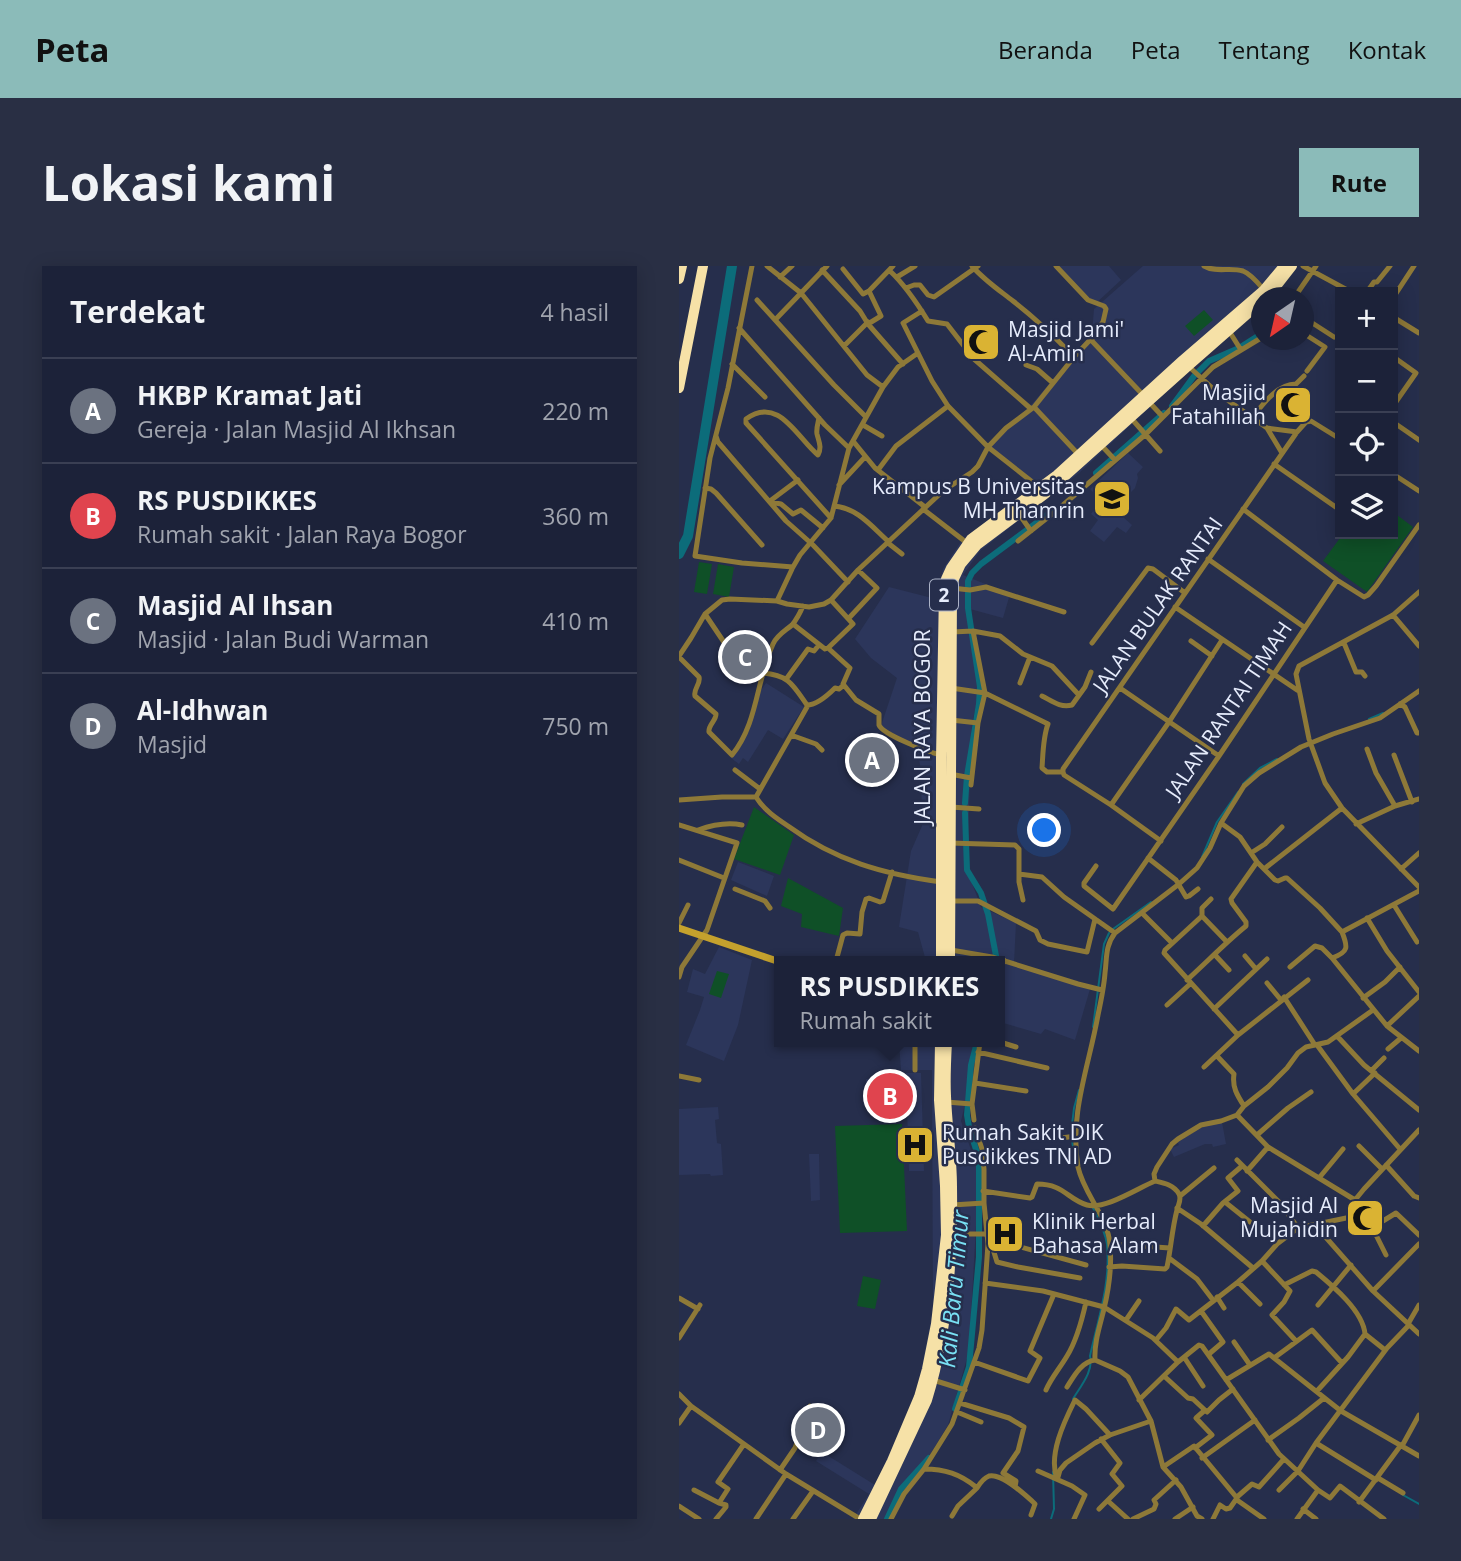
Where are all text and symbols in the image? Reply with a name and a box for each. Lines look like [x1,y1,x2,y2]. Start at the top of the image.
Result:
text: Peta [35,27,109,72]
text: Beranda [998,33,1093,66]
text: Peta [1131,33,1181,66]
text: Tentang [1219,33,1310,66]
text: Kontak [1348,33,1426,66]
button: Rute [1299,148,1419,217]
text: Lokasi kami [42,149,335,215]
north arrow [1251,287,1314,350]
map controls [1335,287,1398,539]
button: + [1335,287,1398,350]
text: Terdekat [70,291,205,332]
text: 4 hasil [540,296,609,328]
place label: Masjid Jami' Al-Amin [1008,315,1124,367]
mosque icon: Masjid Jami' Al-Amin [960,321,1002,363]
button: − [1335,350,1398,413]
text: HKBP Kramat Jati [137,377,362,413]
place label: Masjid Fatahillah [1171,378,1266,430]
mosque icon: Masjid Fatahillah [1272,384,1314,426]
text: A [85,395,101,427]
text: 220 m [542,395,609,427]
text: Gereja · Jalan Masjid Al Ikhsan [137,413,456,445]
button: locate [1335,413,1398,476]
place label: Kampus B Universitas MH Thamrin [872,472,1085,524]
button: layers [1335,476,1398,539]
school or university icon: Kampus B Universitas MH Thamrin [1091,478,1133,520]
text: RS PUSDIKKES [137,482,317,518]
text: B [85,500,101,532]
text: 360 m [542,500,609,532]
street label: JALAN BULAK RANTAI [1085,511,1228,700]
text: Rumah sakit · Jalan Raya Bogor [137,518,467,550]
road number: 2 [930,580,958,610]
text: Masjid Al Ihsan [137,587,333,623]
text: C [86,605,100,637]
text: 410 m [542,605,609,637]
street label: JALAN RANTAI TIMAH [1157,616,1298,805]
text: Masjid · Jalan Budi Warman [137,623,429,655]
street label: JALAN RAYA BOGOR [908,629,936,827]
pin: C [722,631,768,683]
text: Al-Idhwan [137,692,268,728]
text: D [84,710,102,742]
text: 750 m [542,710,609,742]
text: Masjid [137,728,207,760]
pin: A [849,734,895,786]
your location [1027,813,1061,847]
popup [774,956,1005,1047]
text: RS PUSDIKKES [800,968,979,1004]
text: Rumah sakit [800,1004,932,1036]
pin: B [867,1070,913,1122]
place label: Rumah Sakit DIK Pusdikkes TNI AD [942,1118,1112,1170]
hospital icon: Rumah Sakit DIK Pusdikkes TNI AD [894,1124,936,1166]
place label: Masjid Al Mujahidin [1240,1191,1338,1243]
mosque icon: Masjid Al Mujahidin [1344,1197,1386,1239]
place label: Klinik Herbal Bahasa Alam [1032,1207,1159,1259]
water label: Kali Baru Timur [930,1208,976,1369]
hospital icon: Klinik Herbal Bahasa Alam [984,1213,1026,1255]
pin: D [795,1404,841,1456]

